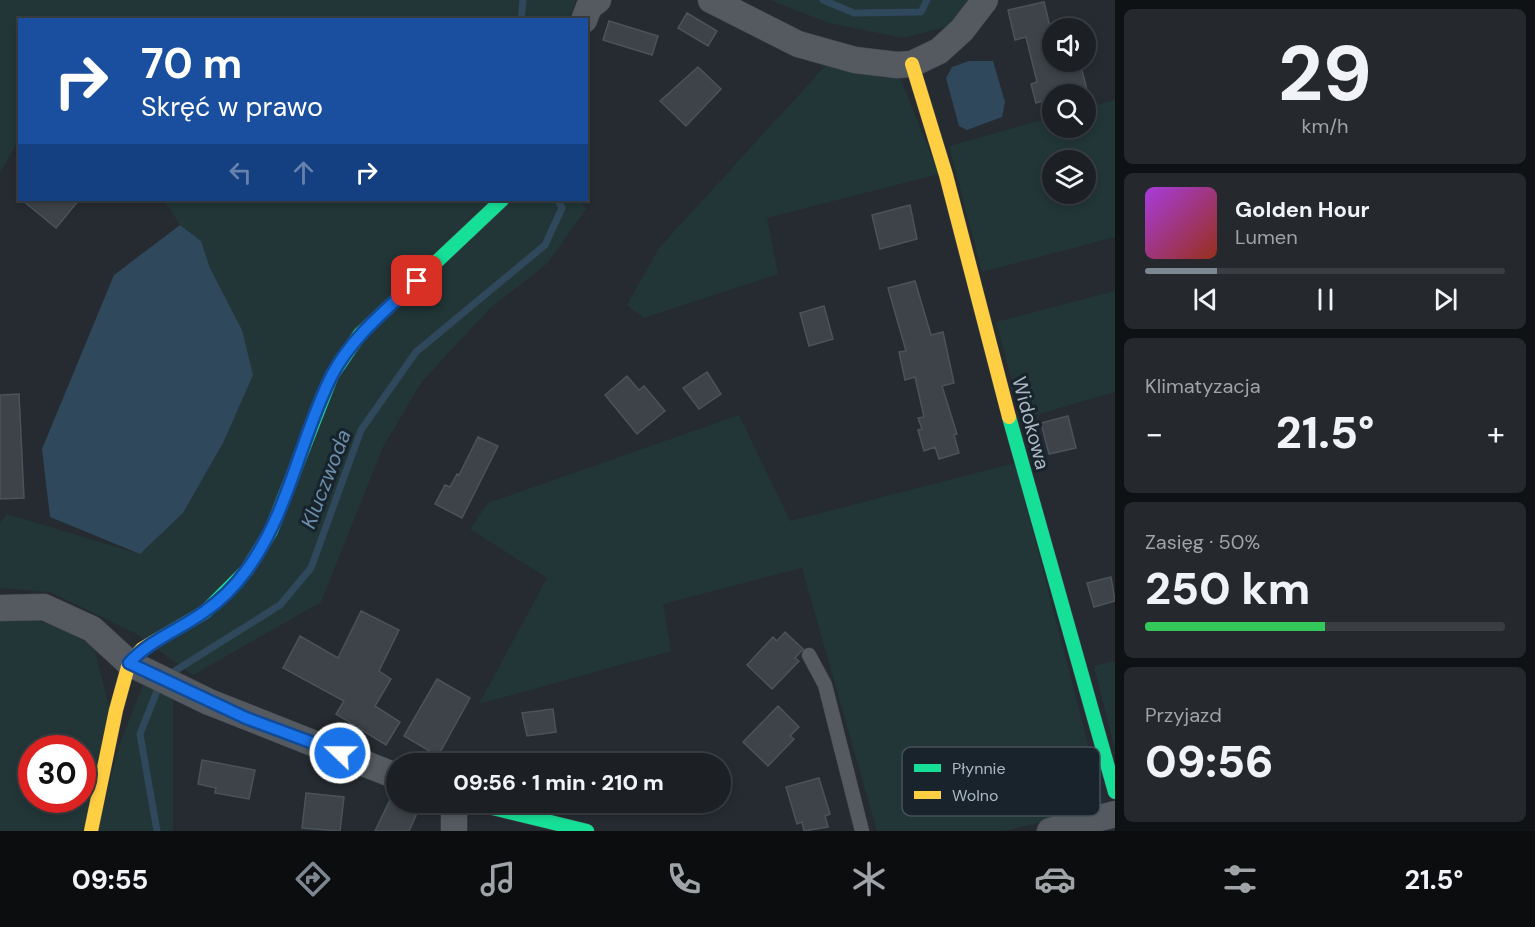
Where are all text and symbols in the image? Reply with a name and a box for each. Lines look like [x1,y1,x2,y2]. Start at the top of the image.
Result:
map controls [1042,18,1096,204]
button: sound [1042,18,1096,72]
text: 29 [1278,23,1372,124]
text: 70 m [141,36,242,91]
icon: right [42,42,120,120]
button: search [1042,84,1096,138]
text: Skręć w prawo [141,89,323,124]
text: km/h [1301,113,1349,139]
button: layers [1042,150,1096,204]
icon: left [224,156,257,189]
icon: ahead [287,156,320,189]
icon: right [350,156,383,189]
text: Golden Hour [1235,195,1370,224]
text: Lumen [1235,224,1298,250]
pin [391,255,442,306]
icon: arrive [400,264,433,297]
icon: previous [1189,283,1222,316]
icon: pause [1309,283,1342,316]
icon: next [1429,283,1462,316]
text: Klimatyzacja [1145,373,1261,399]
street label: Widokowa [1006,374,1056,472]
text: 21.5° [1276,403,1374,462]
text: − [1145,412,1163,455]
text: + [1487,412,1505,455]
water label: Kluczwoda [294,426,358,532]
text: Zasięg · 50% [1145,529,1260,555]
text: 250 km [1145,559,1310,618]
text: Przyjazd [1145,702,1222,728]
position arrow [308,721,372,785]
text: 09:56 [1145,732,1274,791]
speed limit sign: 30 [18,735,96,813]
legend [902,747,1100,816]
text: Płynnie [952,758,1006,779]
text: 09:56 · 1 min · 210 m [453,768,664,797]
text: Wolno [952,785,998,806]
icon: directions [292,858,334,900]
icon: music [477,858,519,900]
icon: phone [663,858,705,900]
icon: climate [848,858,890,900]
icon: car [1034,858,1076,900]
icon: filters [1219,858,1261,900]
text: 09:55 [72,862,148,897]
text: 21.5° [1404,862,1463,897]

